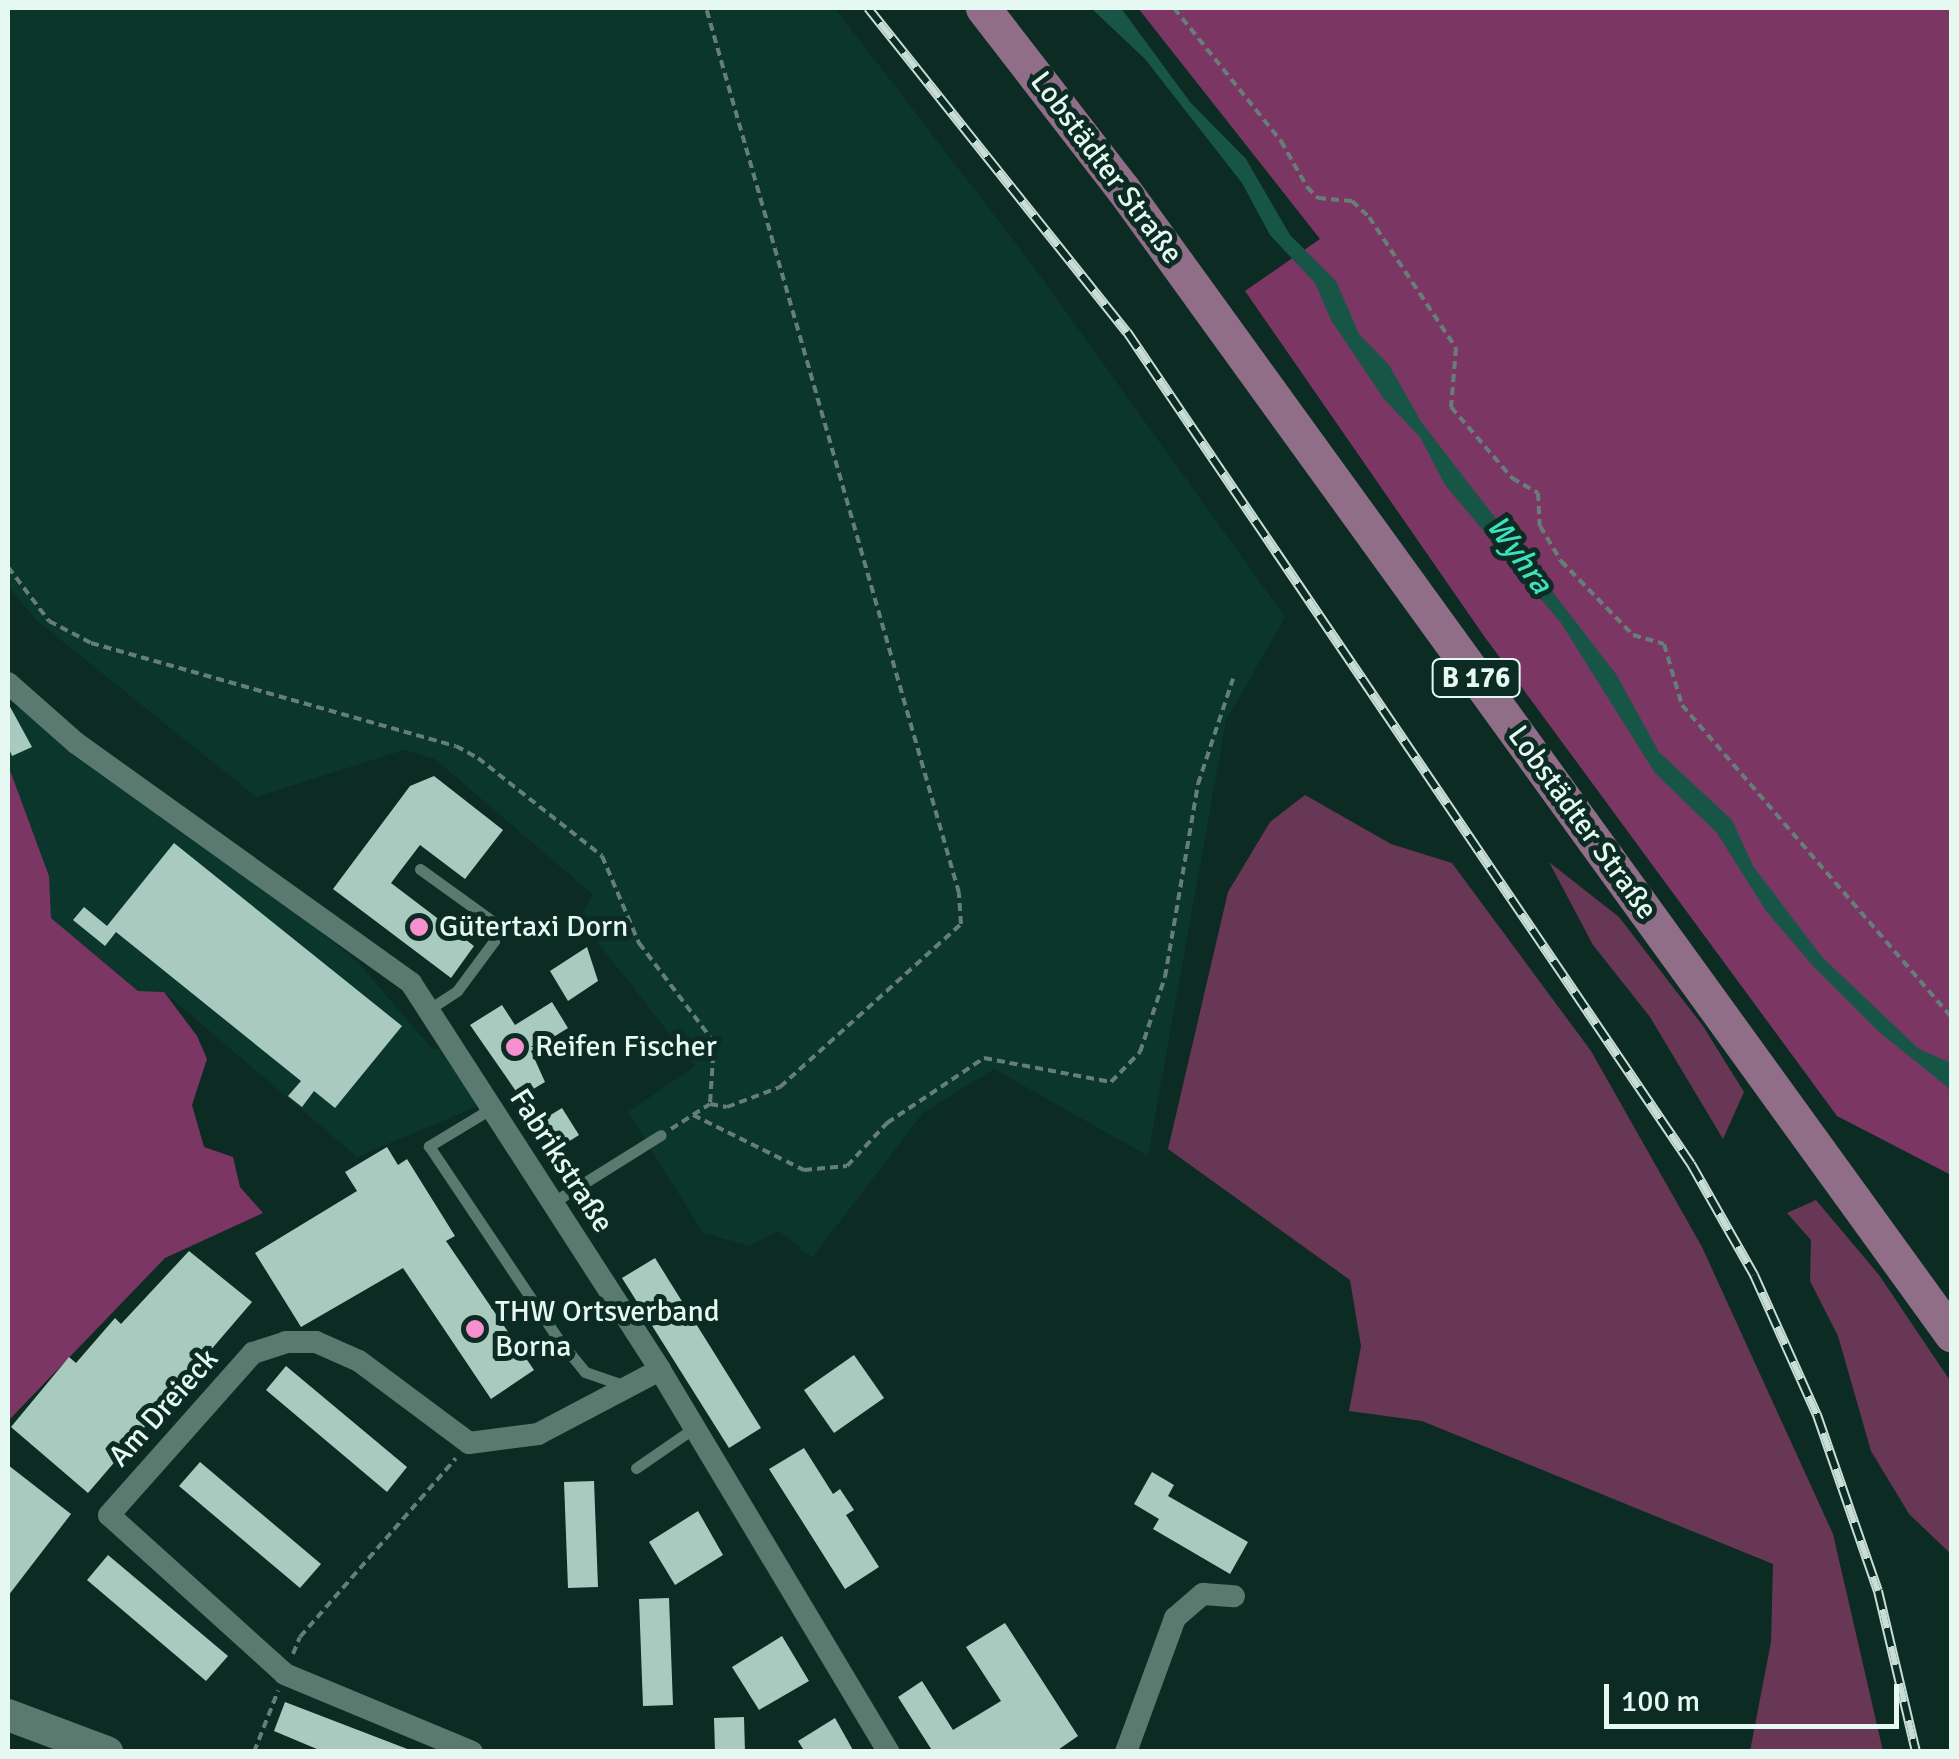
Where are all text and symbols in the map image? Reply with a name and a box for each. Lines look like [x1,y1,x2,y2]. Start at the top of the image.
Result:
street label: Lobstädter Straße [1022,65,1190,271]
water label: Wyhra [1478,508,1560,602]
road number: B 176 [1431,655,1521,701]
street label: Lobstädter Straße [1500,719,1664,927]
place label: Gütertaxi Dorn [439,909,628,945]
marker: Gütertaxi Dorn [408,916,430,938]
place label: Reifen Fischer [535,1029,717,1065]
marker: Reifen Fischer [504,1036,526,1058]
street label: Fabrikstraße [501,1082,621,1240]
place label: THW Ortsverband Borna [495,1294,720,1364]
marker: THW Ortsverband Borna [464,1318,486,1340]
street label: Am Dreieck [102,1342,226,1474]
scale bar [1609,1664,1904,1726]
text: 100 m [1621,1683,1700,1720]

